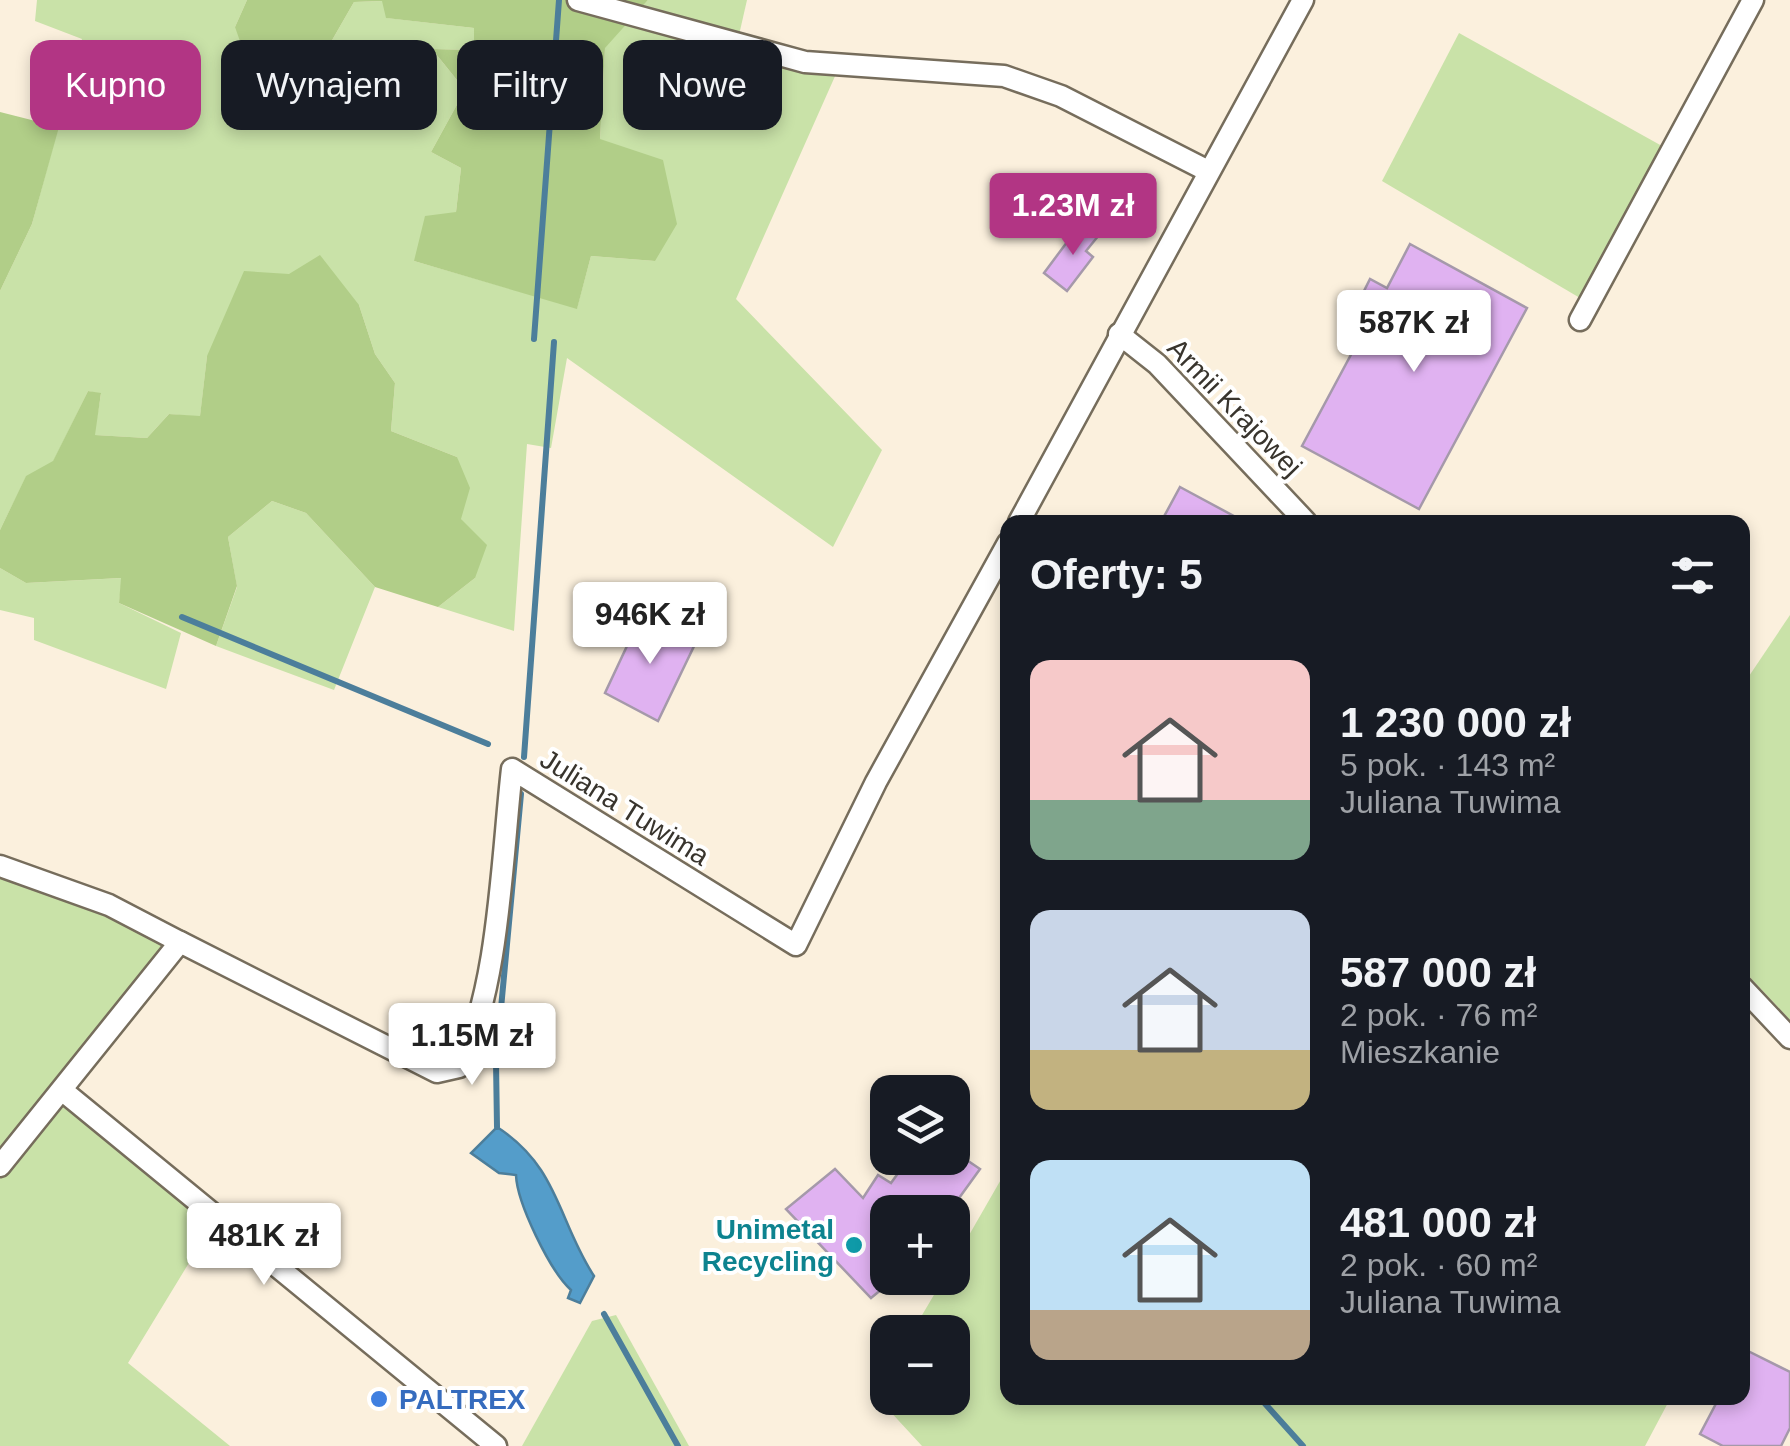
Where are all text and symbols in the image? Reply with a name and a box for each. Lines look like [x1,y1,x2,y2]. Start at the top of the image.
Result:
chip: Kupno [30,40,201,130]
chip: Wynajem [221,40,437,130]
chip: Filtry [457,40,603,130]
chip: Nowe [623,40,782,130]
pin: 1.23M zł [970,173,1176,258]
text: 1.23M zł [1012,187,1134,223]
pin: 587K zł [1322,290,1506,375]
text: 587K zł [1359,304,1469,340]
street label: Armii Krajowej [1161,332,1308,482]
icon: filters [1665,548,1720,603]
text: Oferty: 5 [1030,551,1203,598]
pin: 946K zł [558,582,742,667]
text: 946K zł [595,596,705,632]
text: 1 230 000 zł [1340,699,1571,746]
icon: home [1110,700,1230,820]
street label: Juliana Tuwima [535,743,715,872]
text: 5 pok. · 143 m² [1340,747,1555,783]
text: Juliana Tuwima [1340,784,1561,820]
text: 587 000 zł [1340,949,1536,996]
icon: home [1110,950,1230,1070]
text: 2 pok. · 76 m² [1340,997,1537,1033]
pin: 1.15M zł [369,1003,575,1088]
text: 1.15M zł [411,1017,533,1053]
text: Mieszkanie [1340,1034,1500,1070]
map controls [870,1075,970,1415]
button: layers [870,1075,970,1175]
button: + [870,1195,970,1295]
text: 481 000 zł [1340,1199,1536,1246]
icon: home [1110,1200,1230,1320]
pin: 481K zł [172,1203,356,1288]
place label: Unimetal Recycling [702,1214,834,1277]
text: 481K zł [209,1217,319,1253]
marker: Unimetal Recycling [843,1234,865,1256]
text: 2 pok. · 60 m² [1340,1247,1537,1283]
text: Juliana Tuwima [1340,1284,1561,1320]
button: − [870,1315,970,1415]
place label: PALTREX [399,1384,526,1415]
marker: PALTREX [368,1388,390,1410]

